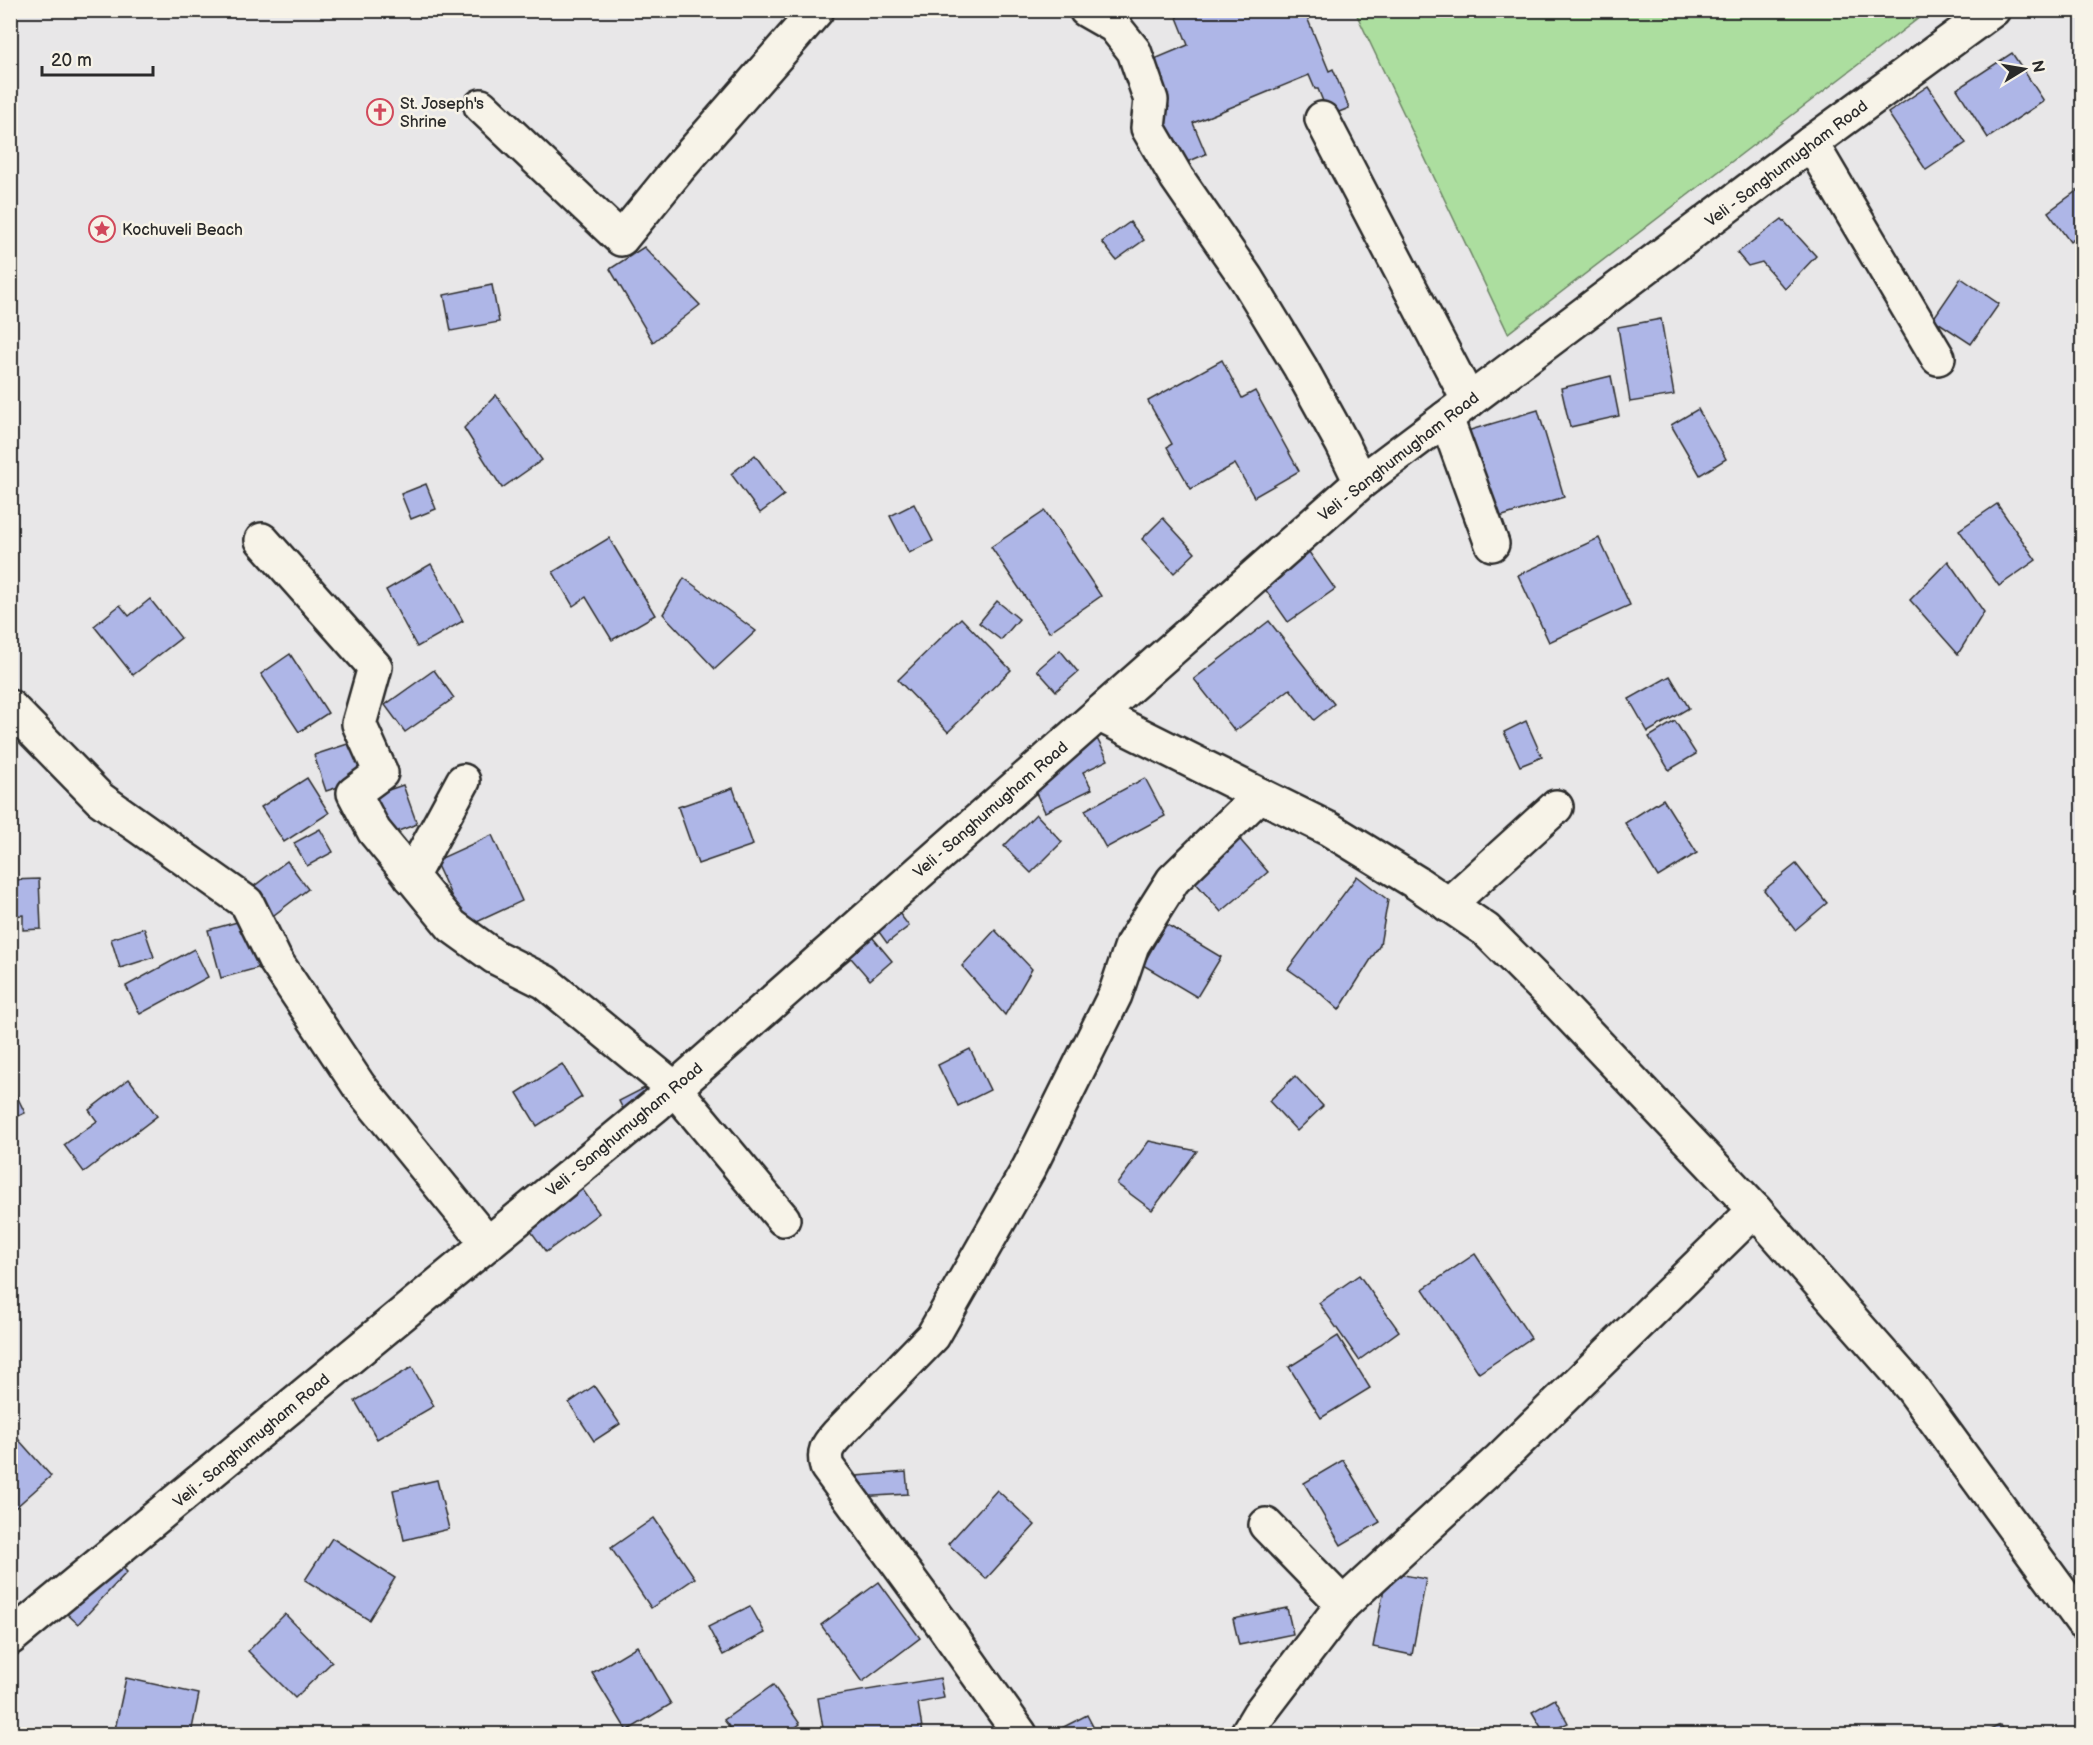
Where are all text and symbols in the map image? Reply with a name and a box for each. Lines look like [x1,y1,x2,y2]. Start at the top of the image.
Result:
scale bar [42,39,153,77]
north arrow [1994,39,2054,99]
text: 20 m [51,50,92,71]
text: N [2027,59,2048,74]
place label: St. Joseph's Shrine [400,95,484,132]
church icon: St. Joseph's Shrine [365,97,395,127]
street label: Veli - Sanghumugham Road [1702,97,1872,232]
place icon: Kochuveli Beach [87,214,117,244]
place label: Kochuveli Beach [122,221,243,240]
street label: Veli - Sanghumugham Road [1315,389,1483,526]
street label: Veli - Sanghumugham Road [910,738,1072,882]
street label: Veli - Sanghumugham Road [543,1059,707,1201]
street label: Veli - Sanghumugham Road [170,1370,334,1512]

